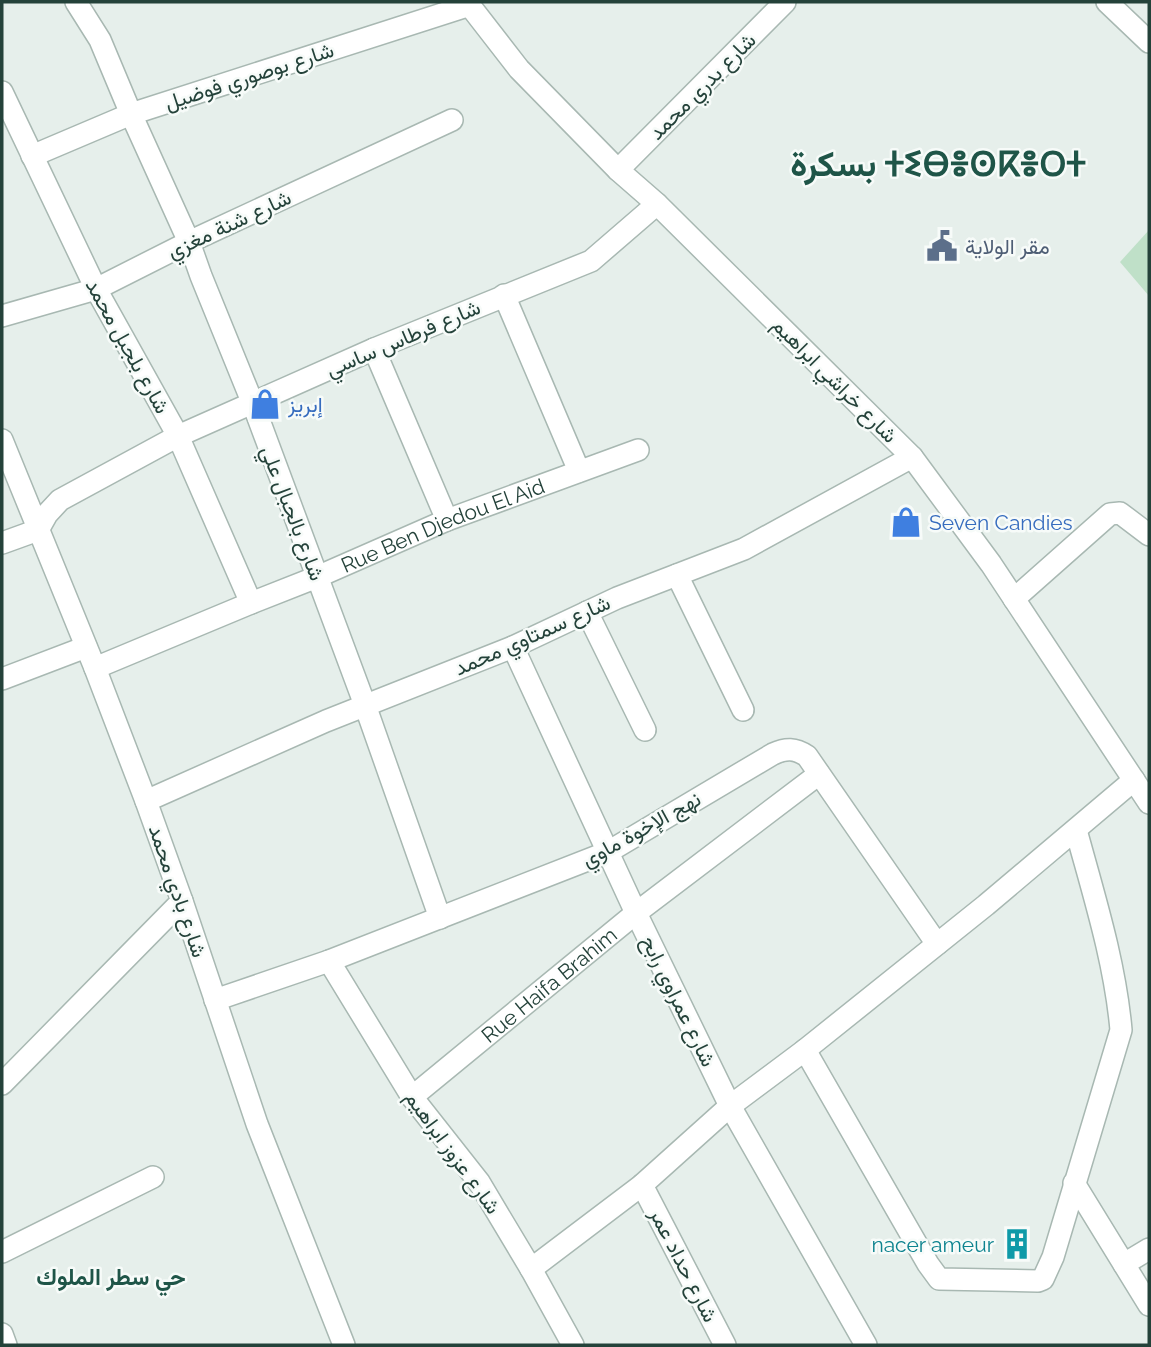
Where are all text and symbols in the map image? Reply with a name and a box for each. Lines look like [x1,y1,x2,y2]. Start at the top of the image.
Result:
street label: شارع بدري محمد [643,27,764,148]
street label: شارع بوصوري فوضيل [161,37,338,120]
district label: بسكرة ⵜⵉⴱⴻⵙⴽⴻⵔⵜ [790,143,1086,186]
street label: شارع شنة مغزي [163,184,297,268]
public building icon: مقر الولاية [925,229,959,263]
place label: مقر الولاية [965,234,1050,260]
street label: شارع بلجبل محمد [79,274,175,419]
street label: شارع فرطاس ساسي [322,294,486,386]
street label: شارع خراشي ابراهيم [764,312,903,451]
shop icon: إبريز [248,387,282,421]
place label: إبريز [287,392,323,419]
street label: شارع بالجبال علي [251,442,330,586]
street label: Rue Ben Djedou El Aid [337,473,548,577]
shop icon: Seven Candies [889,505,923,539]
place label: Seven Candies [929,510,1073,535]
street label: شارع سمتاوي محمد [450,589,616,685]
street label: نهج الإخوة ماوي [577,786,707,876]
street label: شارع بادي محمد [139,822,212,962]
street label: Rue Haifa Brahim [476,922,622,1048]
street label: شارع عمراوي رابح [632,931,722,1073]
street label: شارع عزوز ابراهيم [398,1085,506,1220]
street label: شارع حداد عمر [642,1203,723,1327]
building icon: nacer ameur [1000,1227,1034,1261]
place label: nacer ameur [871,1232,995,1257]
district label: حي سطر الملوك [36,1263,186,1297]

